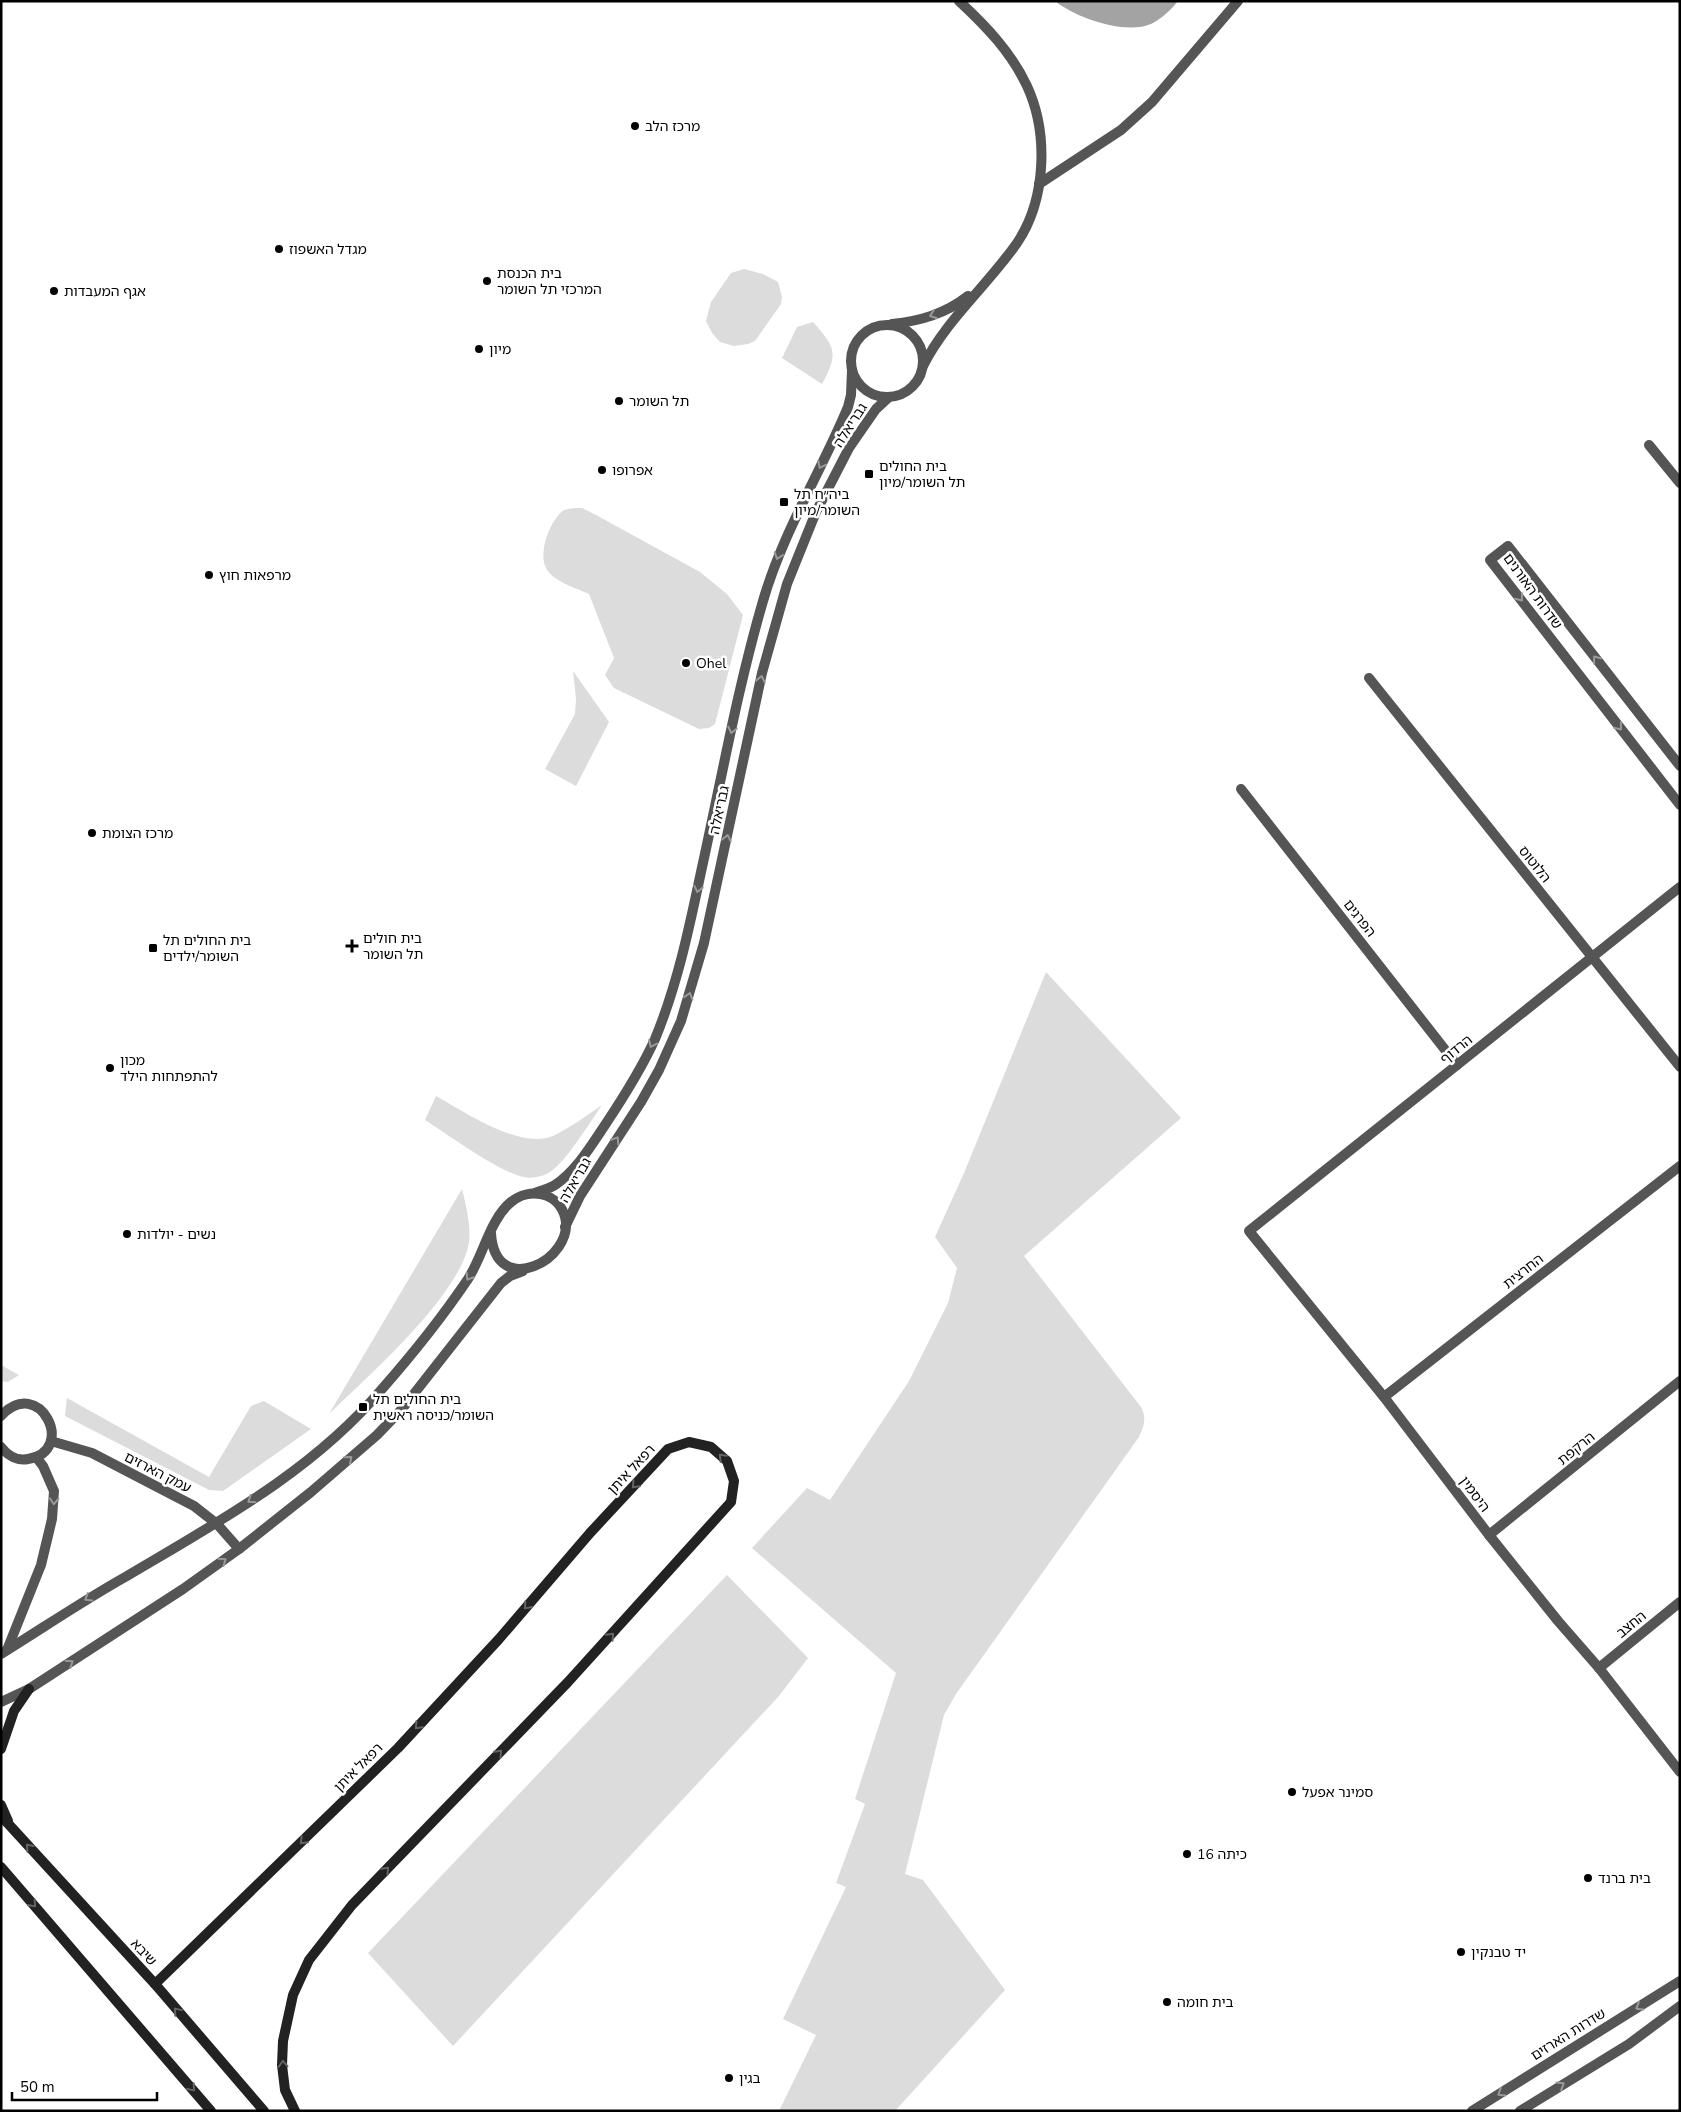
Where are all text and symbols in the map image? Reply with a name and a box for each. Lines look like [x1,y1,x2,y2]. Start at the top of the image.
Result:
place label: מרכז הלב [645,117,700,136]
marker: מרכז הלב [629,120,641,132]
place label: מגדל האשפוז [289,240,367,259]
marker: מגדל האשפוז [273,243,285,255]
place label: בית הכנסת המרכזי תל השומר [497,264,602,299]
marker: בית הכנסת המרכזי תל השומר [481,275,493,287]
place label: אגף המעבדות [64,282,146,301]
marker: אגף המעבדות [48,285,60,297]
one-way arrow [929,309,938,319]
place label: מיון [489,340,511,359]
marker: מיון [473,343,485,355]
place label: תל השומר [629,392,689,411]
marker: תל השומר [613,395,625,407]
street label: גבריאלה [829,399,872,451]
place label: בית החולים תל השומר/מיון [879,457,965,492]
one-way arrow [817,459,827,468]
place label: אפרופו [612,461,653,480]
marker: אפרופו [596,464,608,476]
marker: בית החולים תל השומר/מיון [863,468,875,480]
place label: ביה״ח תל השומר/מיון [794,485,860,520]
marker: ביה״ח תל השומר/מיון [778,496,790,508]
street label: שדרות האורנים [1499,550,1567,633]
one-way arrow [774,551,784,560]
place label: מרפאות חוץ [219,566,291,585]
marker: מרפאות חוץ [203,569,215,581]
one-way arrow [1514,592,1522,601]
place label: Ohel [696,654,727,673]
one-way arrow [1592,655,1601,664]
marker: Ohel [680,657,692,669]
one-way arrow [755,674,766,683]
one-way arrow [1613,721,1622,731]
one-way arrow [727,725,738,734]
street label: גבריאלה [705,784,734,836]
place label: מרכז הצומת [102,824,173,843]
marker: מרכז הצומת [86,827,98,839]
one-way arrow [721,833,732,842]
street label: הלוטוס [1514,842,1555,887]
one-way arrow [693,884,704,893]
street label: הפרגים [1339,896,1380,941]
place label: בית חולים תל השומר [363,929,423,964]
place label: בית החולים תל השומר/ילדים [163,931,251,966]
marker: בית חולים תל השומר [345,939,359,953]
marker: בית החולים תל השומר/ילדים [147,942,159,954]
one-way arrow [684,992,694,1000]
street label: הרדוף [1436,1030,1477,1068]
one-way arrow [648,1039,658,1048]
place label: מכון להתפתחות הילד [120,1051,218,1086]
marker: מכון להתפתחות הילד [104,1062,116,1074]
one-way arrow [610,1136,619,1146]
street label: גבריאלה [555,1154,596,1206]
place label: נשים - יולדות [137,1225,216,1244]
marker: נשים - יולדות [121,1228,133,1240]
street label: החרצית [1499,1250,1547,1293]
one-way arrow [465,1271,475,1280]
place label: בית החולים תל השומר/כניסה ראשית [373,1390,494,1425]
marker: בית החולים תל השומר/כניסה ראשית [357,1401,369,1413]
street label: הרקפת [1554,1428,1599,1469]
street label: רפאל איתן [603,1440,659,1498]
street label: עמק הארזים [121,1447,195,1497]
one-way arrow [719,1454,728,1463]
one-way arrow [344,1456,353,1465]
street label: היסמין [1455,1473,1494,1516]
one-way arrow [632,1479,641,1488]
one-way arrow [247,1494,256,1504]
one-way arrow [48,1497,59,1505]
one-way arrow [217,1558,226,1567]
one-way arrow [85,1592,94,1602]
one-way arrow [525,1600,533,1609]
street label: החצב [1612,1606,1650,1642]
one-way arrow [605,1632,614,1641]
one-way arrow [64,1660,74,1669]
one-way arrow [415,1721,424,1730]
street label: רפאל איתן [330,1739,387,1796]
one-way arrow [493,1750,502,1759]
place label: סמינר אפעל [1302,1783,1373,1802]
marker: סמינר אפעל [1286,1786,1298,1798]
one-way arrow [300,1835,309,1844]
one-way arrow [26,1843,35,1852]
place label: כיתה 16 [1197,1845,1247,1864]
marker: כיתה 16 [1181,1848,1193,1860]
one-way arrow [380,1867,389,1876]
place label: בית ברנד [1598,1869,1651,1888]
marker: בית ברנד [1582,1872,1594,1884]
one-way arrow [27,1898,36,1907]
street label: שיבא [126,1935,161,1970]
place label: יד טבנקין [1471,1943,1526,1962]
marker: יד טבנקין [1455,1946,1467,1958]
place label: בית חומה [1177,1993,1234,2012]
marker: בית חומה [1161,1996,1173,2008]
one-way arrow [1635,2000,1644,2010]
street label: שדרות הארזים [1527,2004,1609,2065]
one-way arrow [174,2007,183,2016]
one-way arrow [277,2060,288,2068]
place label: בגין [739,2069,761,2088]
scale bar [12,2070,158,2102]
marker: בגין [723,2072,735,2084]
text: 50 m [20,2077,55,2097]
one-way arrow [186,2082,194,2091]
one-way arrow [1556,2082,1565,2092]
one-way arrow [1497,2086,1506,2096]

